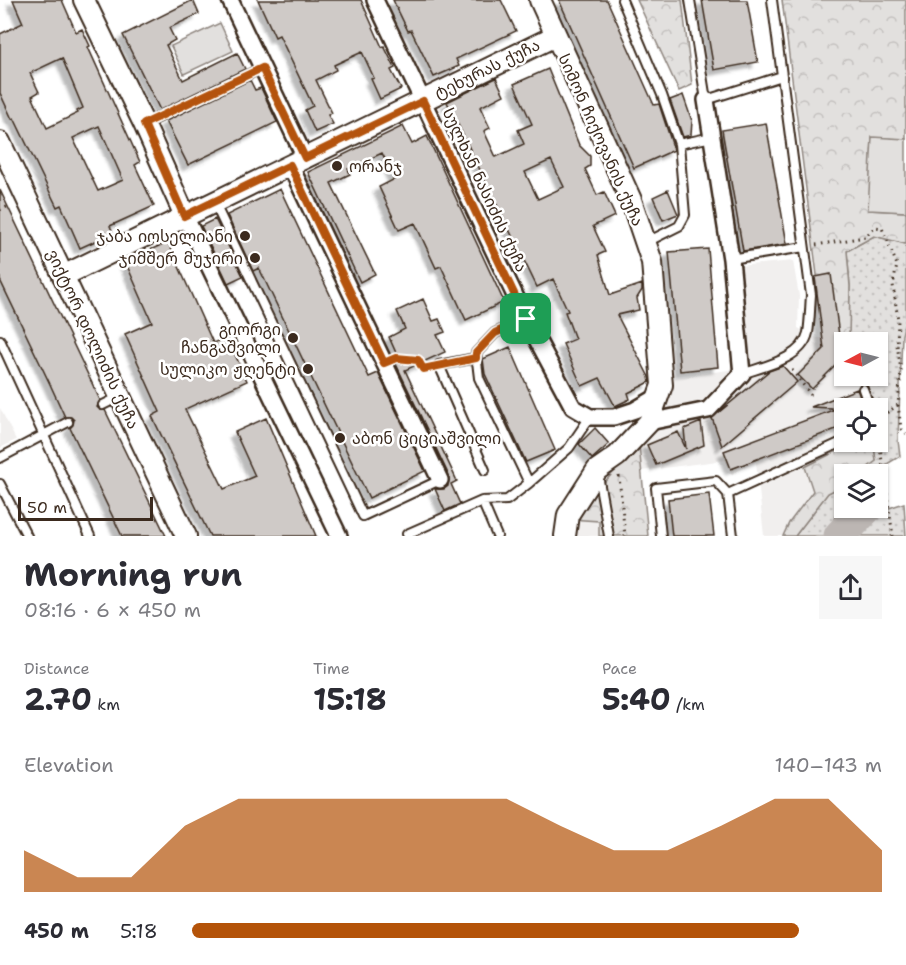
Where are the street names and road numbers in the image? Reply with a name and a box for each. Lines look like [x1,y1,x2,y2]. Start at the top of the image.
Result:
street label: ტეხურას ქუჩა [431,34,543,104]
street label: სიმონ ჩიქოვანის ქუჩა [554,51,648,229]
street label: სულხან ნასიძის ქუჩა [438,105,532,275]
street label: ვიქტორ დოლიძის ქუჩა [42,246,144,432]

